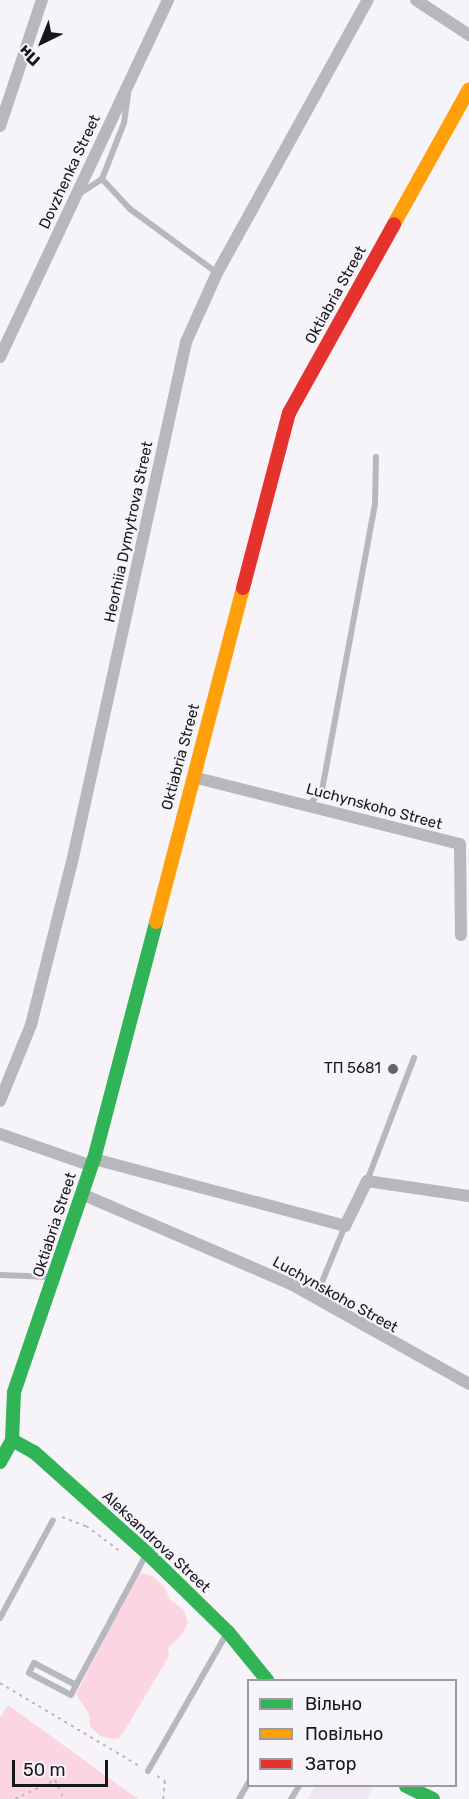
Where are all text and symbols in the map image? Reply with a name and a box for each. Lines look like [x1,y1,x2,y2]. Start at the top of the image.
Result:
north arrow [12,12,72,72]
text: Пн [15,41,44,70]
street label: Dovzhenka Street [36,112,104,232]
street label: Oktiabria Street [302,243,370,347]
street label: Heorhiia Dymytrova Street [101,440,157,624]
street label: Oktiabria Street [158,702,204,812]
street label: Luchynskoho Street [304,780,444,834]
place label: ТП 5681 [324,1060,381,1078]
marker: ТП 5681 [386,1062,400,1076]
street label: Oktiabria Street [30,1170,80,1280]
street label: Luchynskoho Street [269,1253,401,1337]
street label: Aleksandrova Street [98,1487,214,1597]
legend [247,1679,457,1787]
text: Вільно [305,1693,362,1715]
text: Повільно [305,1723,383,1745]
scale bar [15,1748,111,1786]
text: Затор [305,1753,356,1775]
text: 50 m [23,1759,66,1781]

